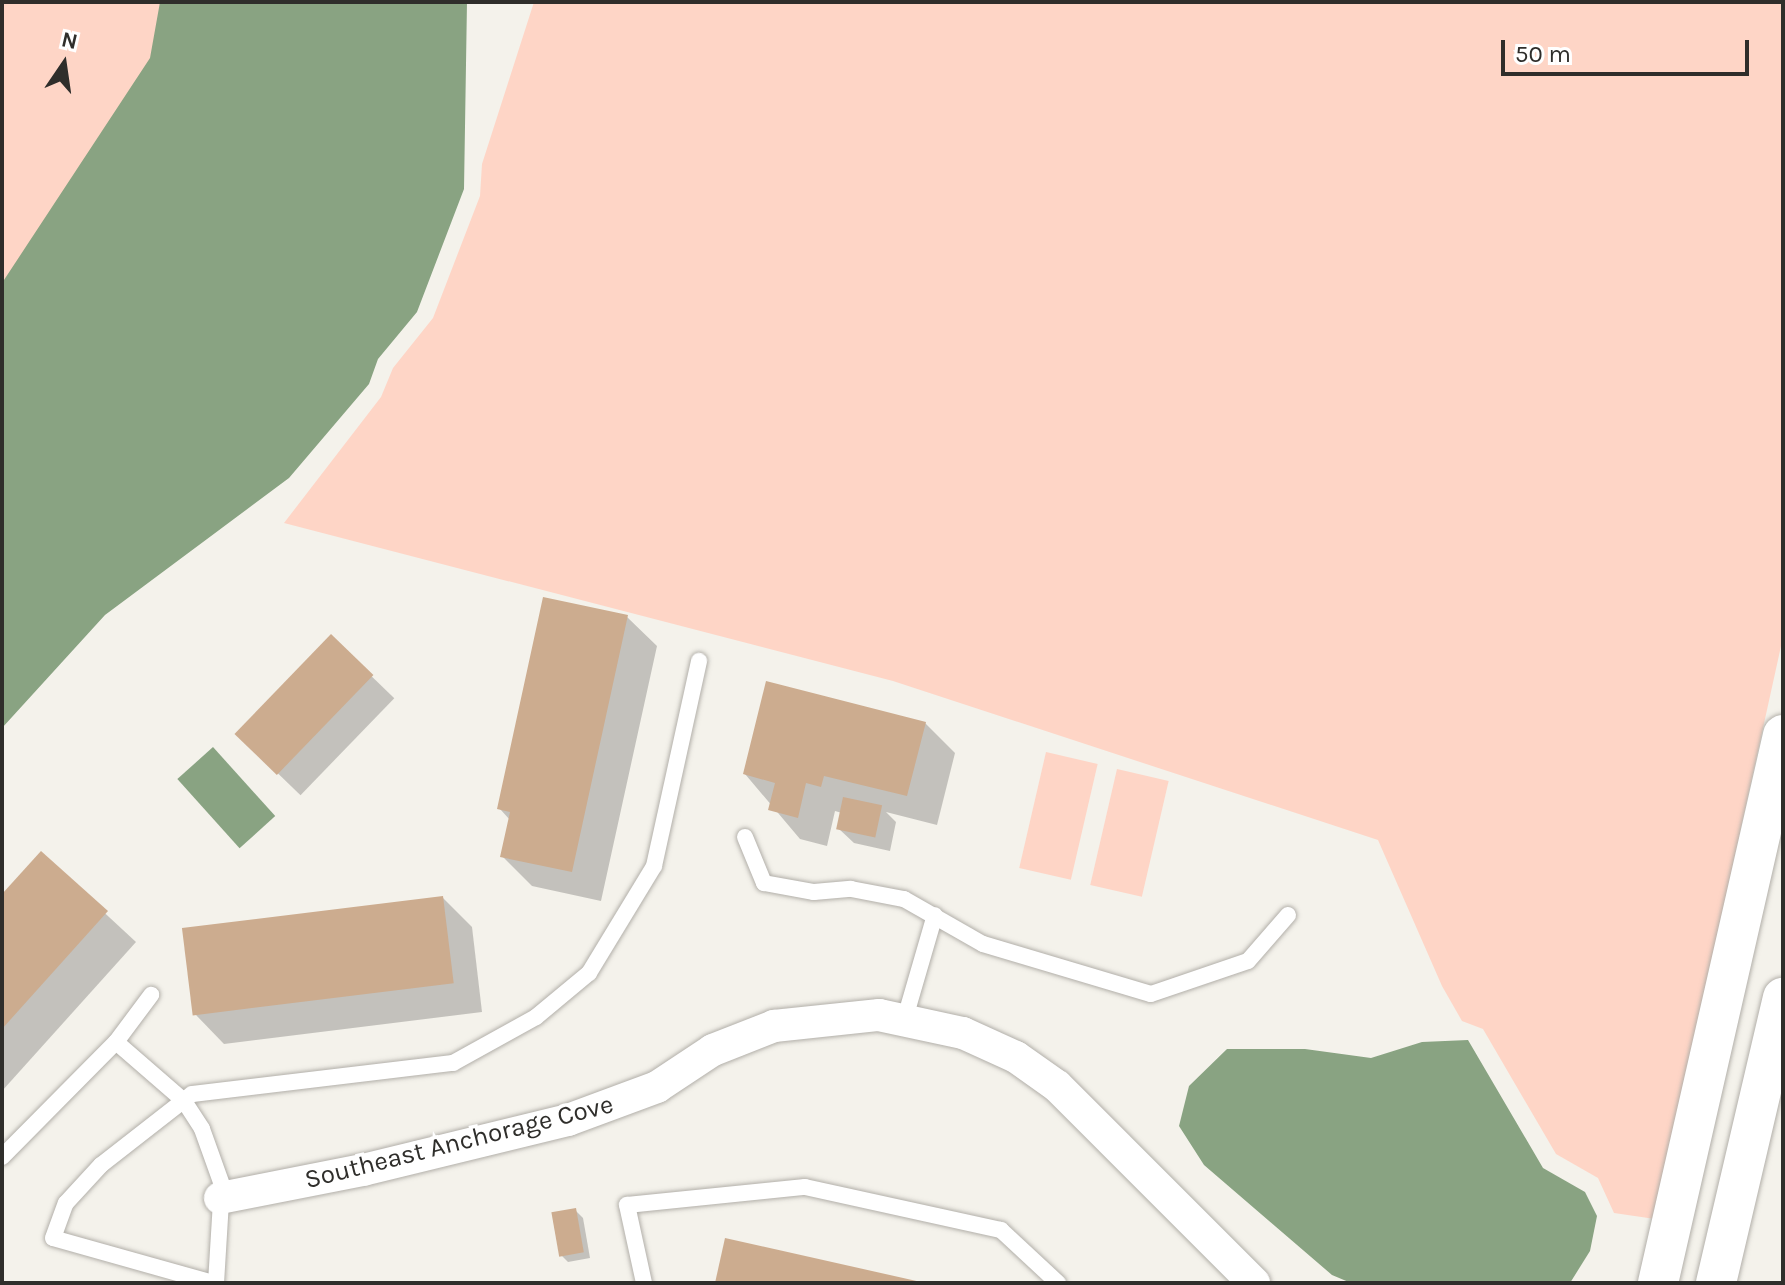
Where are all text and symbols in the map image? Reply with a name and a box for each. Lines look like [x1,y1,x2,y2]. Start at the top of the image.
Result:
north arrow [24,24,104,104]
scale bar [1505,24,1753,74]
text: N [59,26,80,55]
text: 50 m [1515,40,1571,68]
street label: Southeast Anchorage Cove [302,1089,616,1195]

